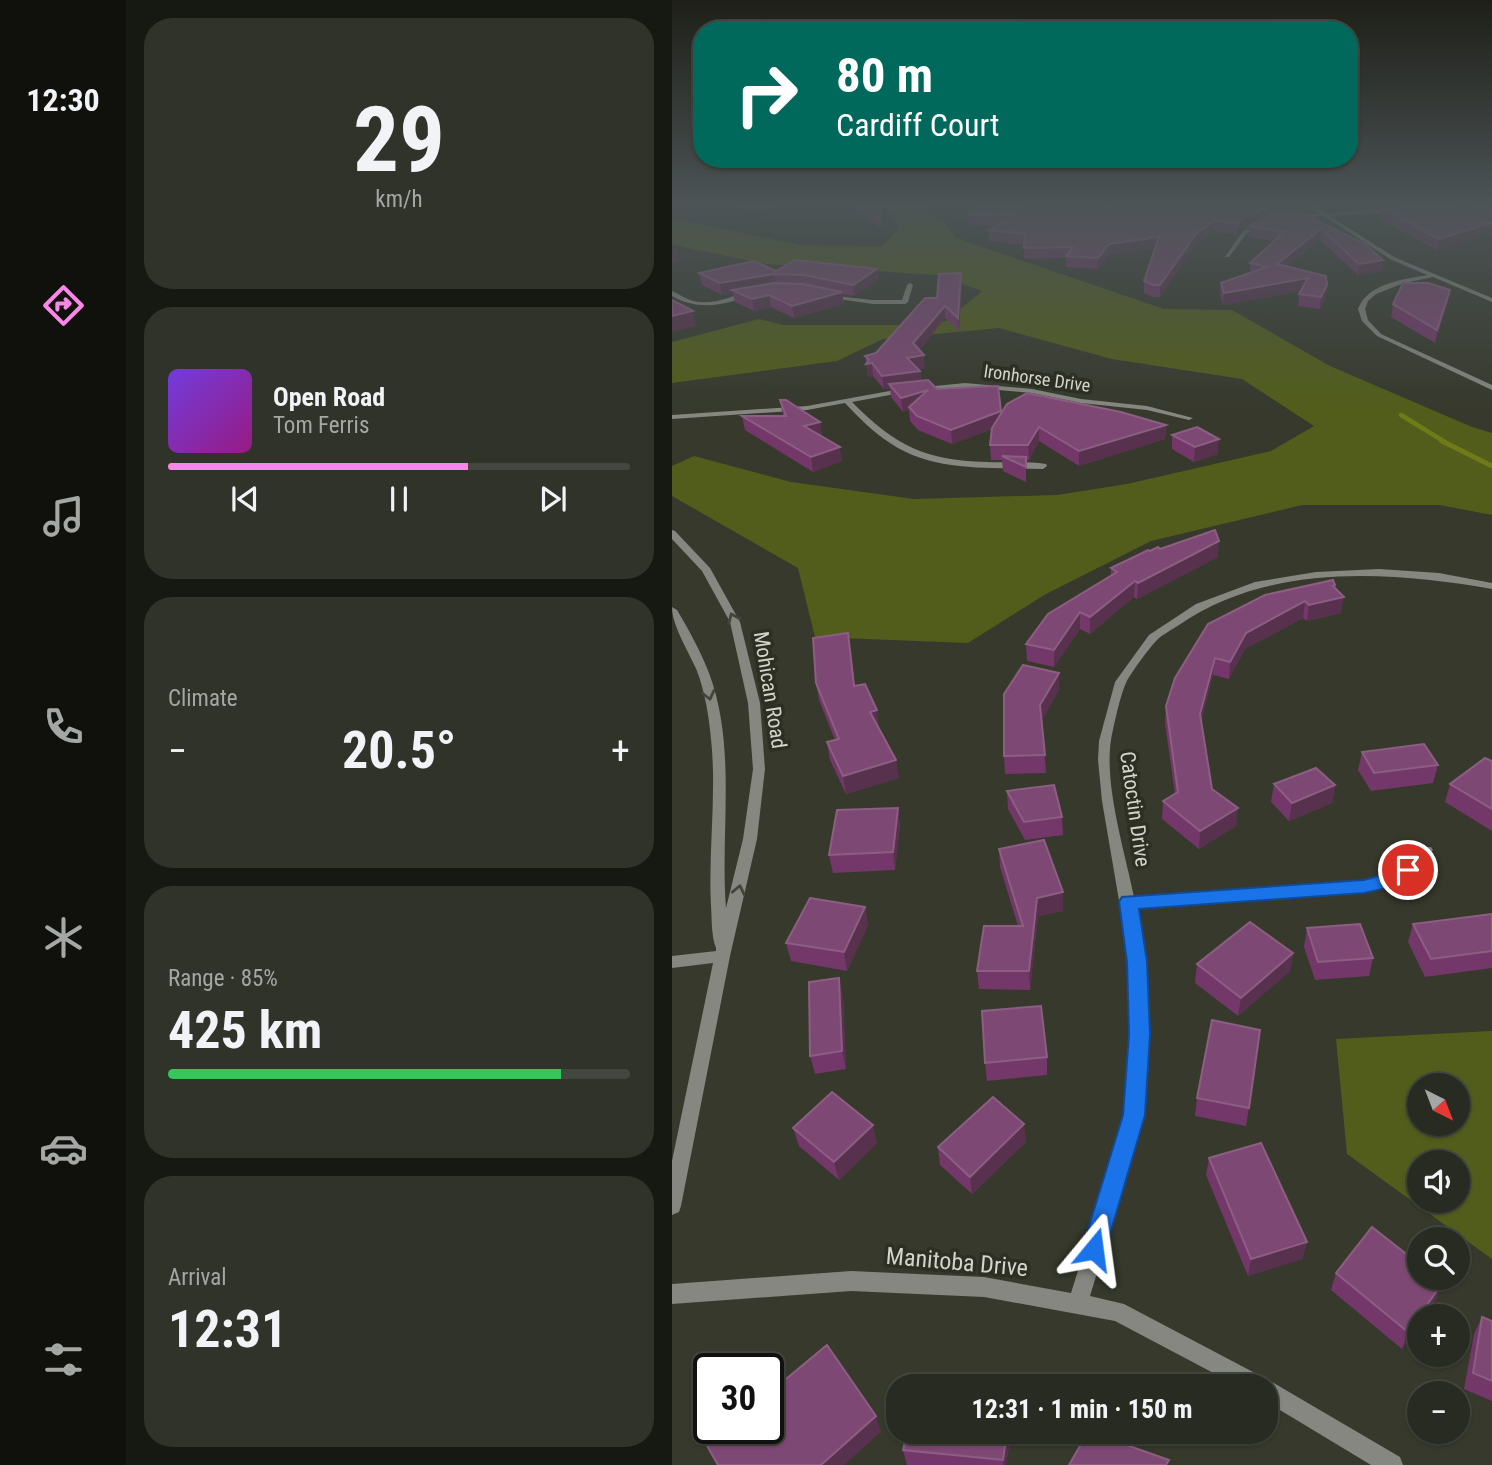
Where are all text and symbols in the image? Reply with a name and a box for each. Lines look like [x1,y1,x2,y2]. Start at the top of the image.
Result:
text: 80 m [836,47,933,104]
icon: right [721,49,812,140]
text: 12:30 [26,81,100,119]
text: 29 [353,87,445,193]
text: Cardiff Court [836,106,999,144]
text: km/h [375,186,423,213]
icon: directions [39,281,88,330]
street label: Ironhorse Drive [982,360,1092,396]
text: Open Road [273,382,385,412]
text: Tom Ferris [273,412,369,439]
icon: previous [226,480,264,518]
icon: pause [380,480,418,518]
icon: next [534,480,572,518]
icon: music [39,492,88,541]
one-way arrow [727,613,741,625]
street label: Mohican Road [749,630,791,750]
text: Climate [168,685,238,712]
one-way arrow [701,689,715,701]
icon: phone [39,702,88,751]
text: 20.5° [342,720,456,781]
text: − [168,729,187,773]
text: + [611,729,630,773]
street label: Catoctin Drive [1115,750,1155,868]
pin [1378,840,1438,900]
icon: arrive [1389,851,1427,889]
one-way arrow [731,884,745,896]
icon: climate [39,913,88,962]
text: Range · 85% [168,965,278,992]
text: 425 km [168,1000,322,1061]
north arrow [1407,1073,1470,1136]
map controls [1407,1073,1470,1444]
icon: car [39,1124,88,1173]
button: sound [1407,1150,1470,1213]
position arrow [1057,1212,1131,1286]
button: search [1407,1227,1470,1290]
street label: Manitoba Drive [885,1242,1029,1282]
text: Arrival [168,1264,227,1291]
text: 12:31 [168,1299,287,1360]
button: + [1407,1304,1470,1367]
icon: filters [39,1335,88,1384]
speed limit sign: 30 [693,1353,784,1444]
button: − [1407,1381,1470,1444]
text: 12:31 · 1 min · 150 m [972,1394,1192,1424]

